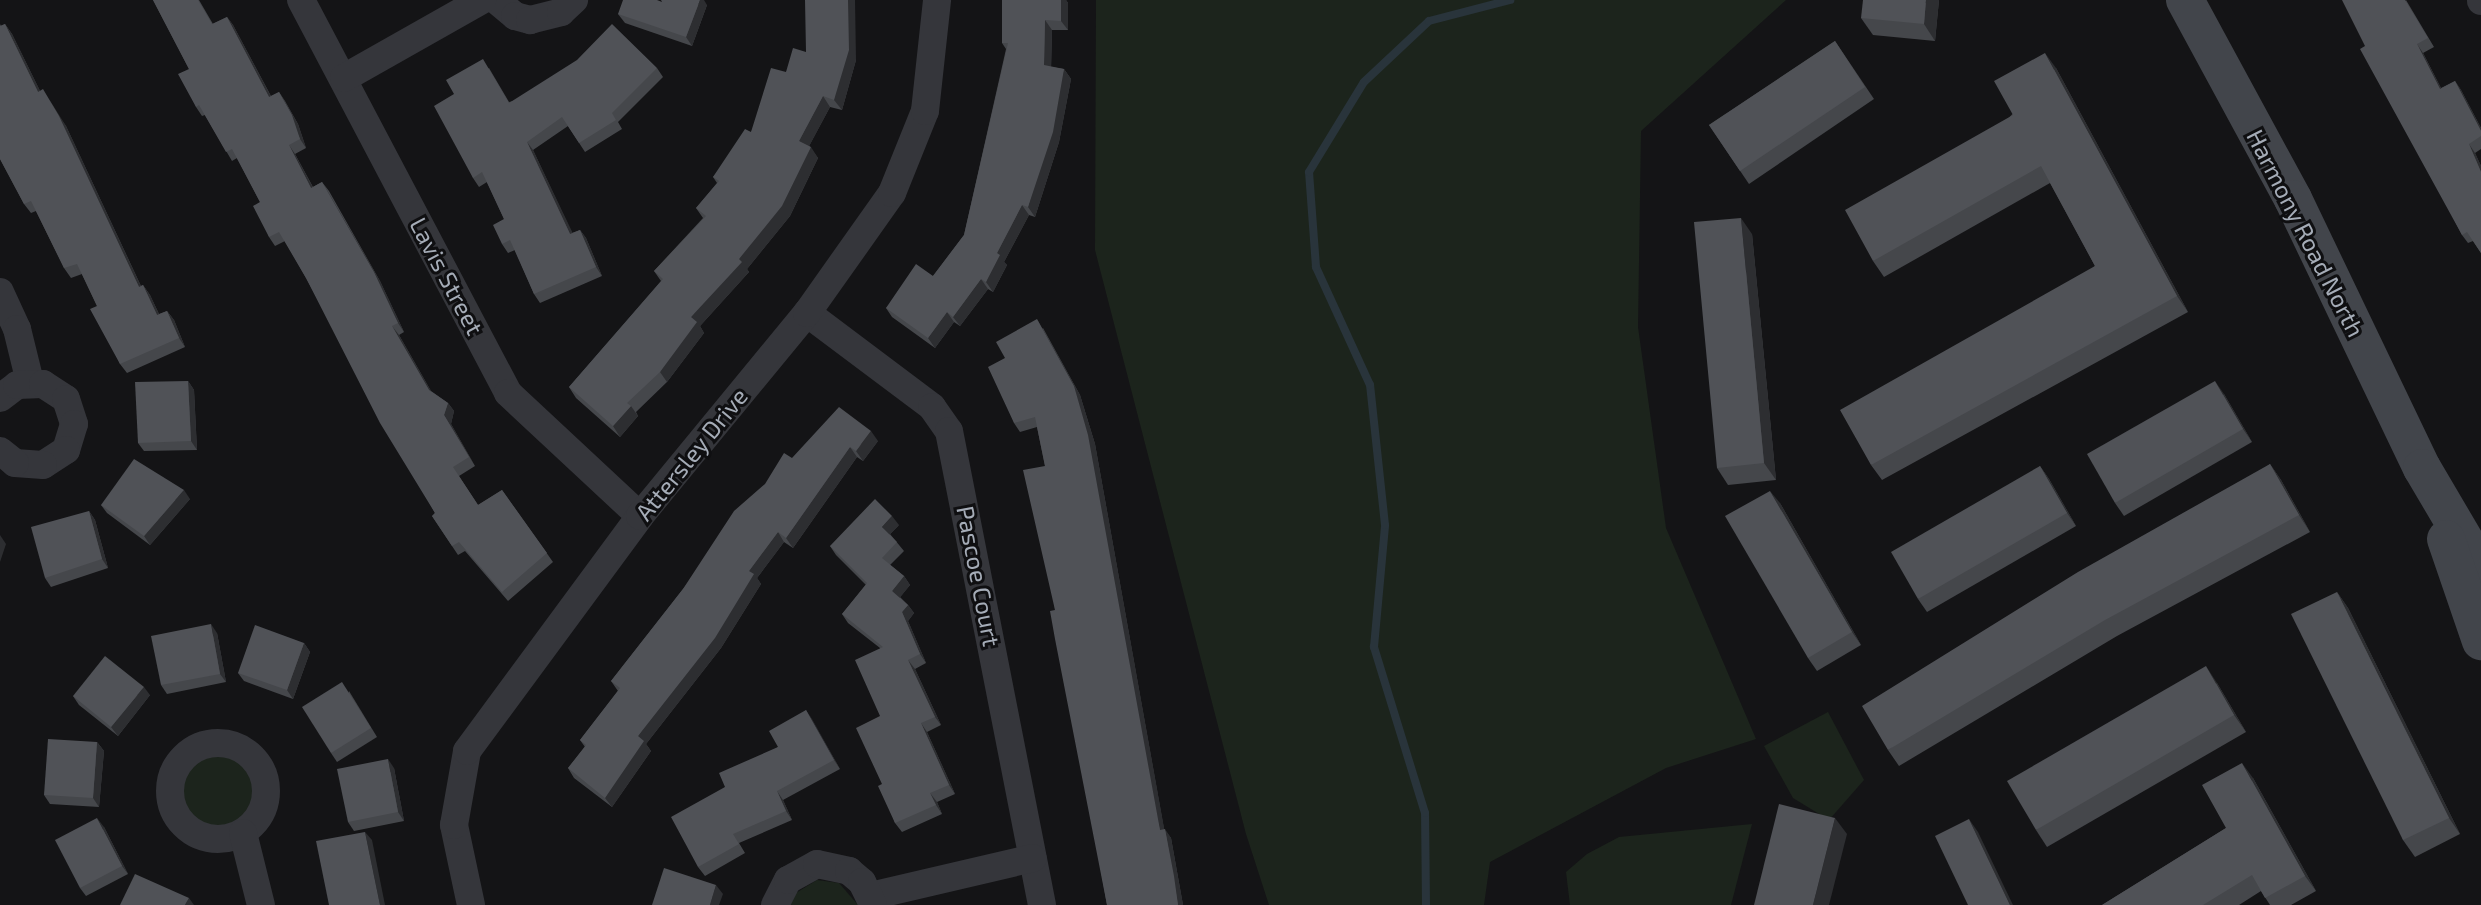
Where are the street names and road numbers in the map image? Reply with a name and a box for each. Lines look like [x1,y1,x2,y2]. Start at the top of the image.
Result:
street label: Harmony Road North [2241,124,2371,342]
street label: Lavis Street [404,213,490,339]
street label: Attersley Drive [629,382,753,526]
street label: Pascoe Court [951,503,1007,649]

